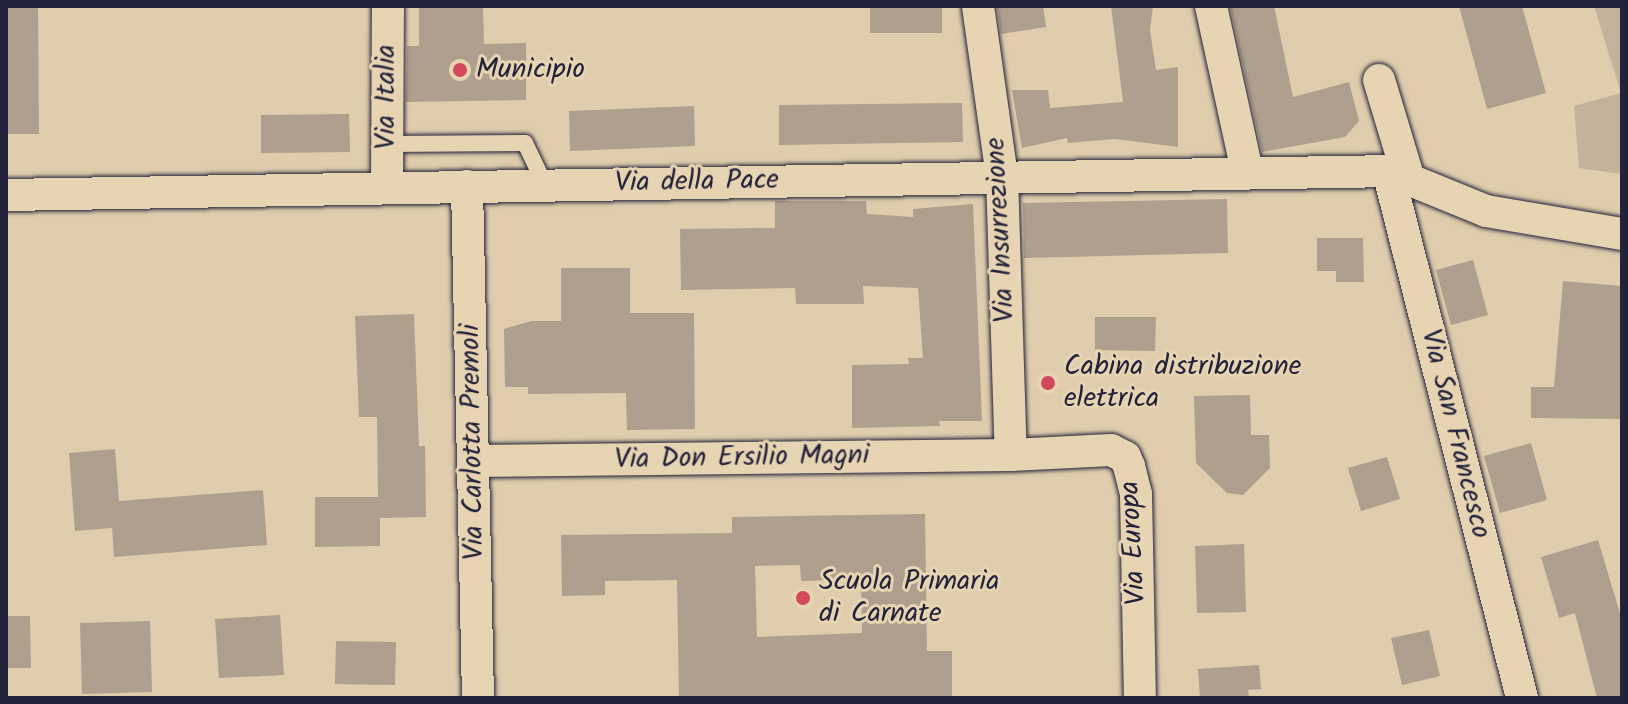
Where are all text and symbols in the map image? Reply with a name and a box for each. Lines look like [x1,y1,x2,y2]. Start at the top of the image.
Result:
street label: Via Italia [370,44,404,150]
place label: Municipio [476,53,585,87]
marker: Municipio [451,61,469,79]
street label: Via Insurrezione [979,137,1023,323]
street label: Via della Pace [615,164,779,200]
street label: Via Carlotta Premoli [454,324,492,560]
street label: Via San Francesco [1413,326,1497,542]
place label: Cabina distribuzione elettrica [1064,350,1301,416]
marker: Cabina distribuzione elettrica [1039,374,1057,392]
street label: Via Don Ersilio Magni [614,439,870,477]
street label: Via Europa [1114,480,1154,606]
place label: Scuola Primaria di Carnate [819,565,999,631]
marker: Scuola Primaria di Carnate [794,589,812,607]

